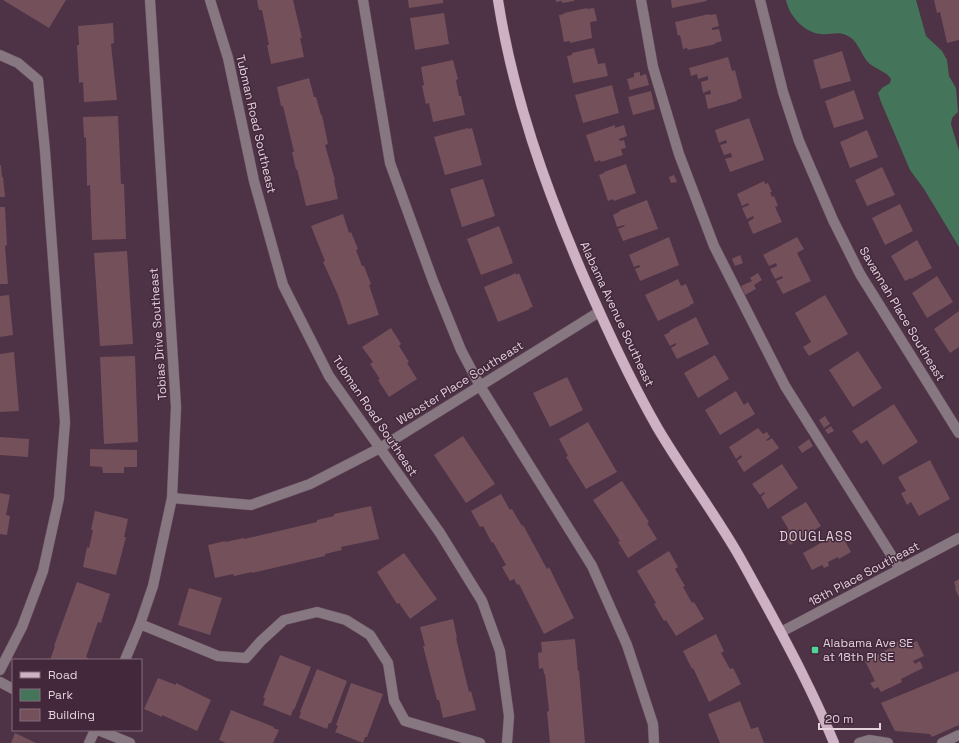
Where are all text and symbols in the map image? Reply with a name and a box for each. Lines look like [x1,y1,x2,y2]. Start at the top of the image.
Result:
street label: Tubman Road Southeast [232,53,280,195]
street label: Alabama Avenue Southeast [576,239,658,389]
street label: Savannah Place Southeast [855,244,949,384]
street label: Tobias Drive Southeast [145,267,171,401]
street label: Webster Place Southeast [394,337,526,429]
street label: Tubman Road Southeast [329,353,421,479]
district label: DOUGLASS [779,528,853,545]
street label: 18th Place Southeast [806,538,922,610]
place label: Alabama Ave SE at 18th Pl SE [823,635,913,665]
marker: Alabama Ave SE at 18th Pl SE [810,645,820,655]
legend [12,659,142,731]
text: Road [48,667,77,683]
text: Park [48,687,73,703]
scale bar [819,705,880,731]
text: Building [48,707,95,723]
text: 20 m [825,711,853,727]

